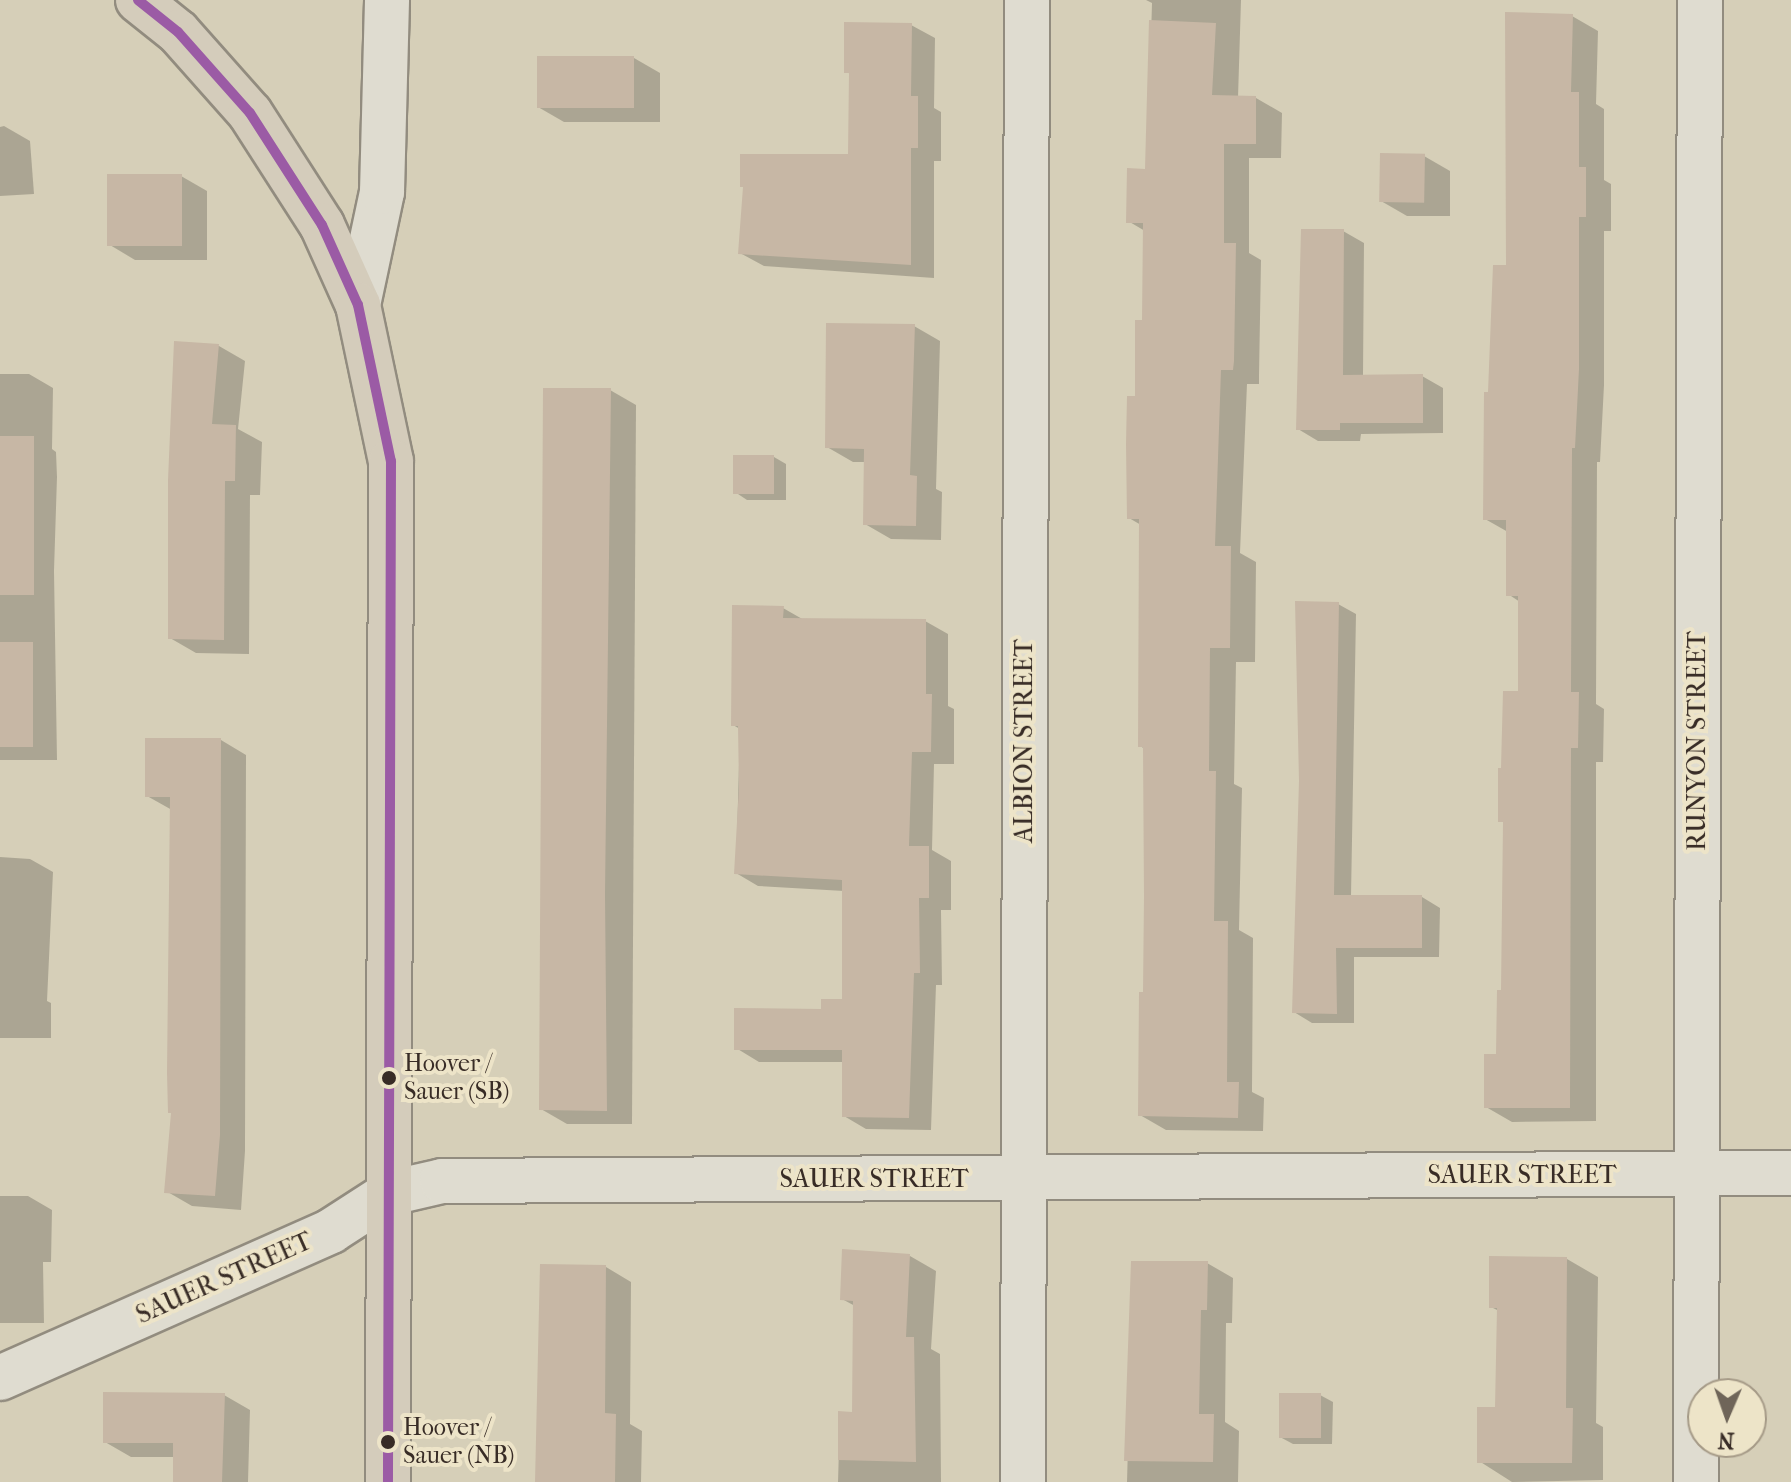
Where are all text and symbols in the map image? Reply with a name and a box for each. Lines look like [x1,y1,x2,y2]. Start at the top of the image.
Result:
street label: RUNYON STREET [1681,631,1713,851]
street label: ALBION STREET [1008,639,1040,843]
place label: Hoover / Sauer (SB) [404,1050,509,1106]
marker: Hoover / Sauer (SB) [381,1070,397,1086]
street label: SAUER STREET [1427,1159,1617,1191]
street label: SAUER STREET [779,1163,969,1195]
street label: SAUER STREET [131,1225,317,1331]
north arrow [1687,1378,1767,1458]
place label: Hoover / Sauer (NB) [403,1414,514,1470]
text: N [1717,1427,1735,1453]
marker: Hoover / Sauer (NB) [380,1434,396,1450]

